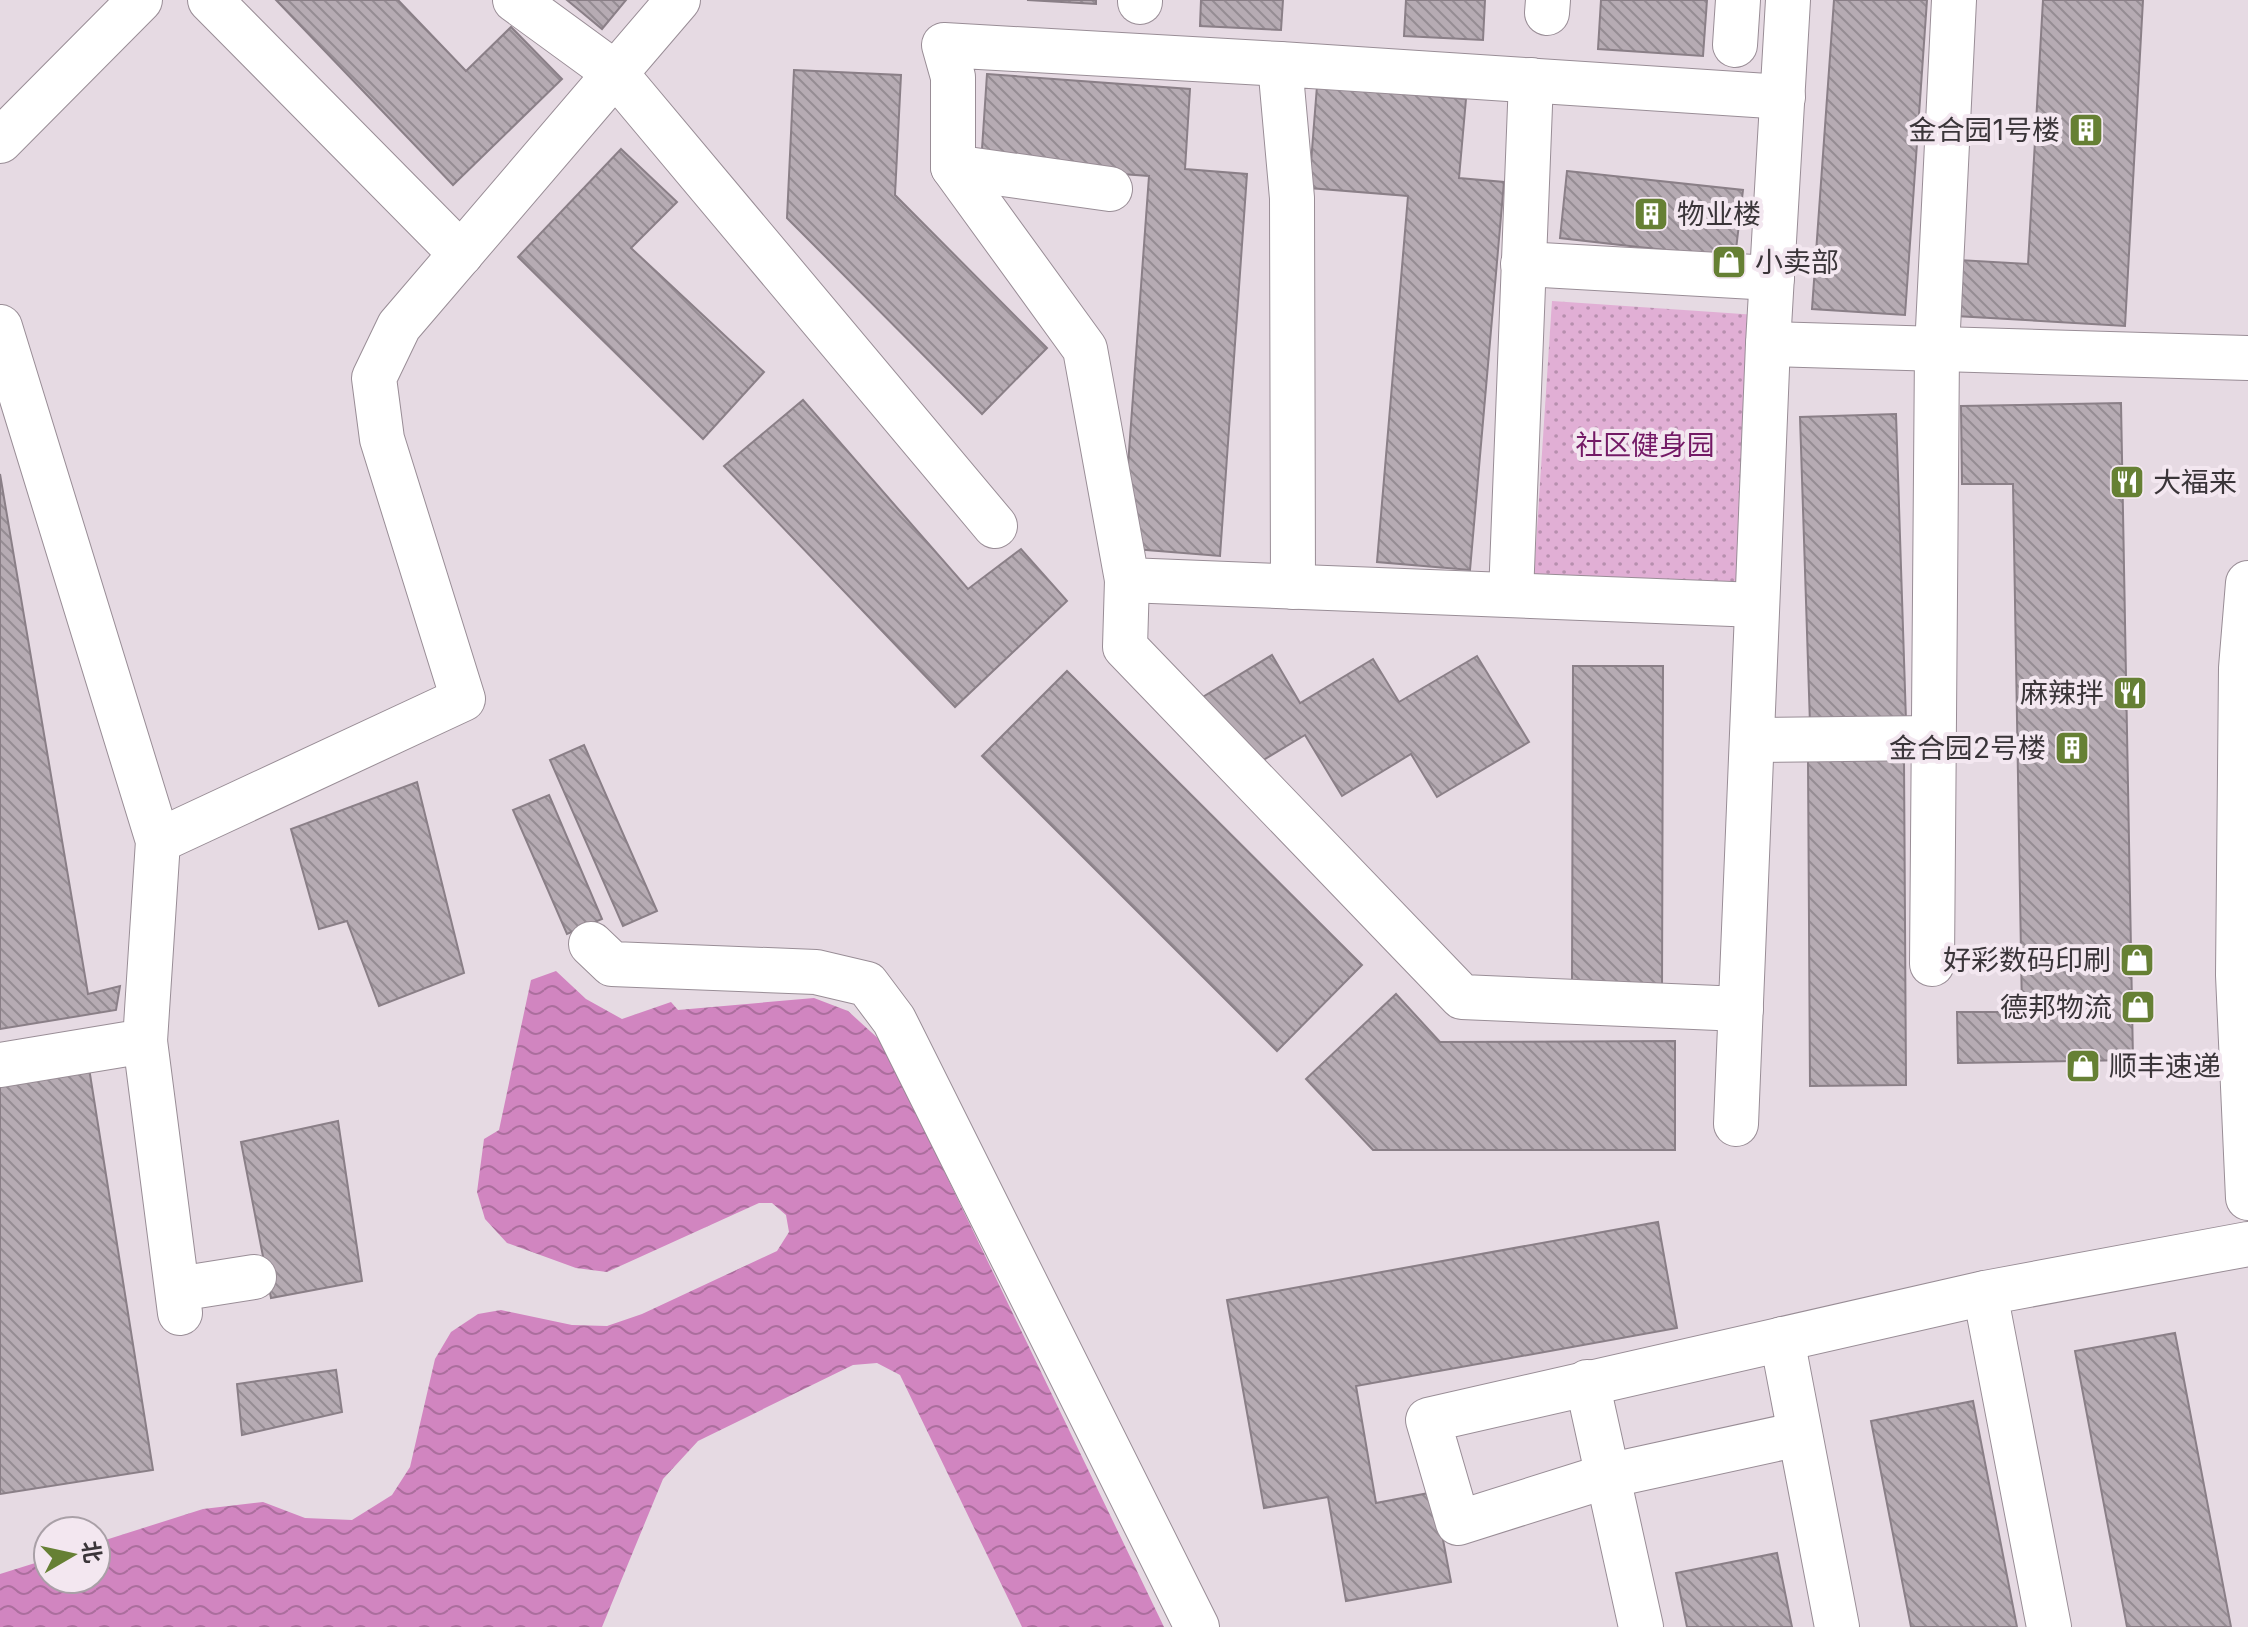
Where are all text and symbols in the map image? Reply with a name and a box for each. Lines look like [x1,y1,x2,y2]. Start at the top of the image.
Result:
building icon: 金合园1号楼 [2067,111,2105,149]
place label: 金合园1号楼 [1909,113,2060,147]
building icon: 物业楼 [1632,195,1670,233]
place label: 物业楼 [1677,197,1761,231]
shop icon: 小卖部 [1710,243,1748,281]
place label: 小卖部 [1755,245,1839,279]
park label: 社区健身园 [1575,428,1715,462]
restaurant icon: 大福来 [2108,463,2146,501]
place label: 大福来 [2153,465,2237,499]
restaurant icon: 麻辣拌 [2111,674,2149,712]
place label: 麻辣拌 [2020,676,2104,710]
building icon: 金合园2号楼 [2053,729,2091,767]
place label: 金合园2号楼 [1889,731,2046,765]
shop icon: 好彩数码印刷 [2118,941,2156,979]
place label: 好彩数码印刷 [1943,943,2111,977]
shop icon: 德邦物流 [2119,988,2157,1026]
place label: 德邦物流 [2000,990,2112,1024]
shop icon: 顺丰速递 [2064,1047,2102,1085]
place label: 顺丰速递 [2109,1049,2221,1083]
north arrow [32,1515,112,1595]
text: 北 [77,1539,106,1565]

